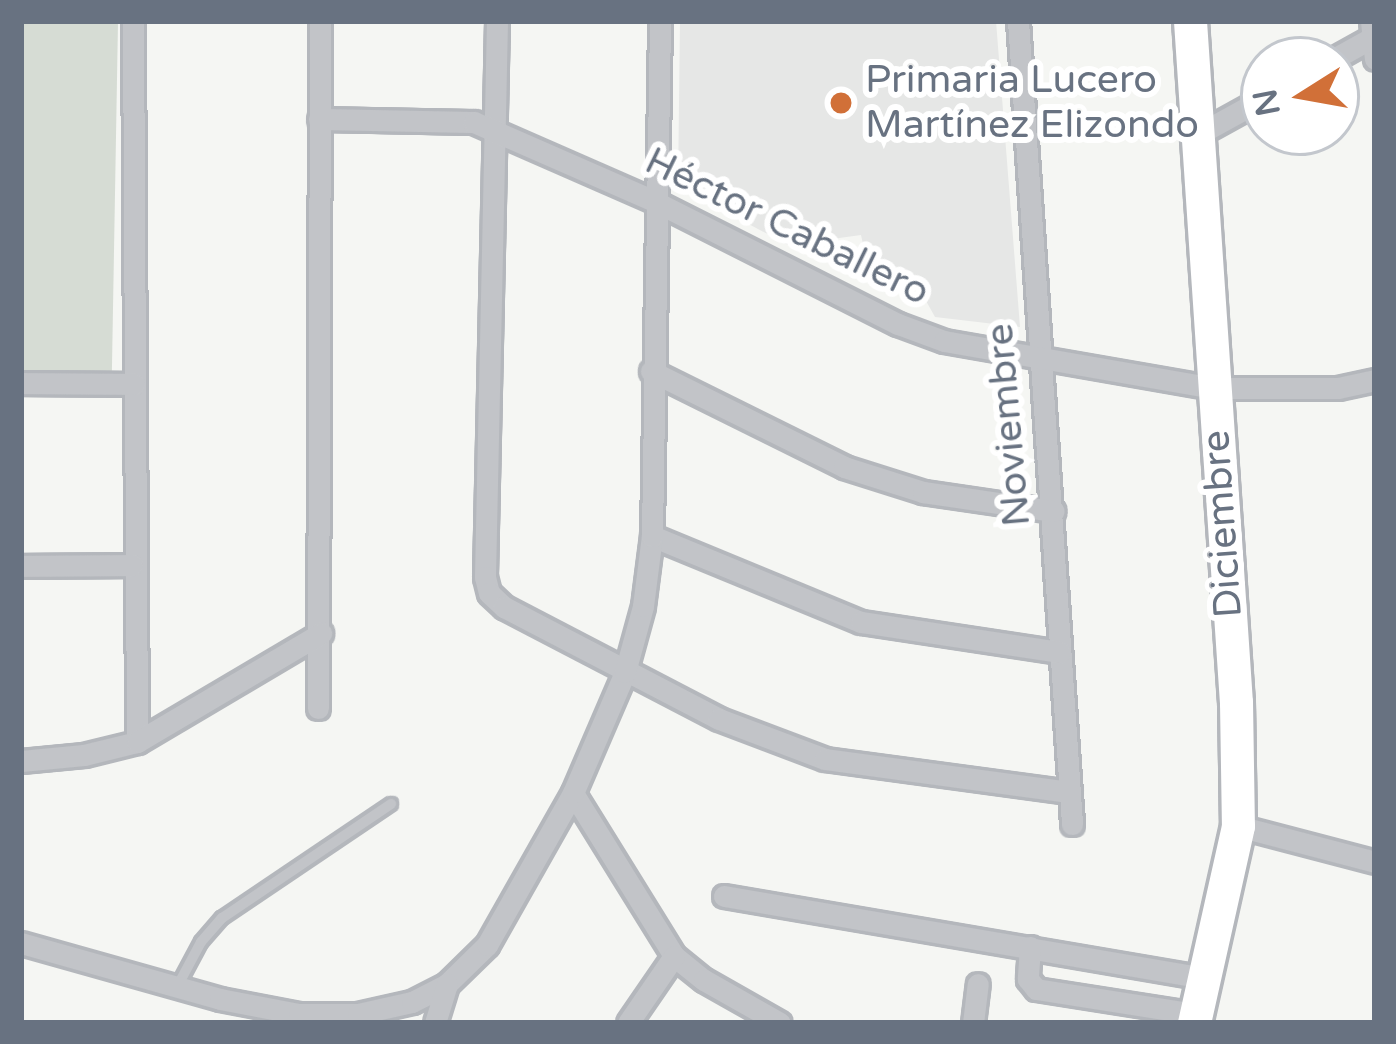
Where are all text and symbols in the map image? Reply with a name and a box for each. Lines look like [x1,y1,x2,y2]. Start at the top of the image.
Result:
north arrow [1240,36,1360,156]
place label: Primaria Lucero Martínez Elizondo [865,58,1199,149]
text: N [1245,86,1289,119]
marker: Primaria Lucero Martínez Elizondo [828,90,854,116]
street label: Héctor Caballero [637,138,937,316]
street label: Noviembre [977,322,1041,528]
street label: Diciembre [1193,429,1253,619]

